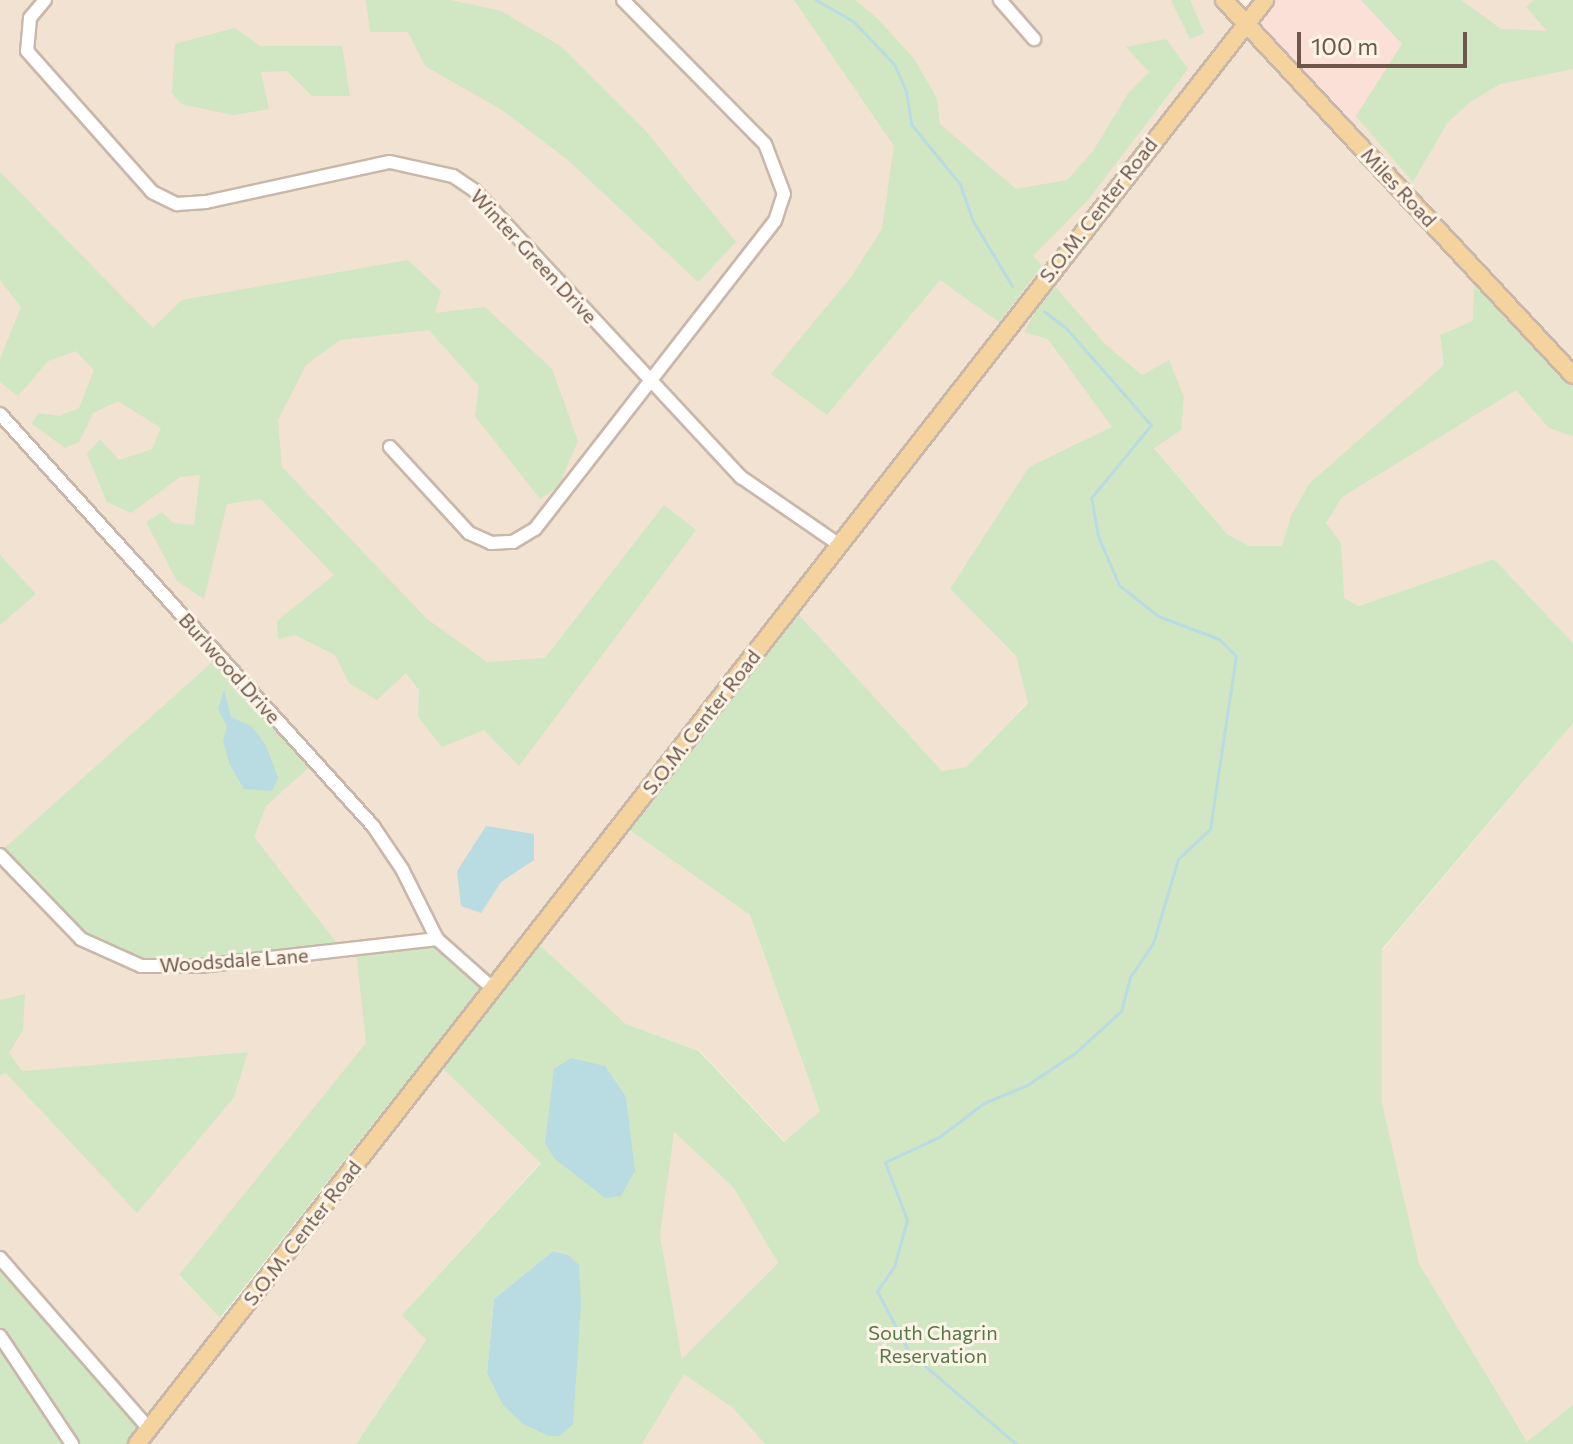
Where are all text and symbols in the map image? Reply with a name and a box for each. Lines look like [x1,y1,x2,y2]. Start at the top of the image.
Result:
scale bar [1301,16,1471,66]
text: 100 m [1311,31,1378,60]
street label: S.O.M. Center Road [1034,133,1162,287]
street label: Miles Road [1356,142,1442,232]
street label: Winter Green Drive [466,184,602,328]
street label: Burlwood Drive [174,608,286,728]
street label: S.O.M. Center Road [637,645,765,799]
street label: Woodsdale Lane [159,943,309,977]
street label: S.O.M. Center Road [238,1156,366,1310]
park label: South Chagrin Reservation [868,1320,998,1367]

